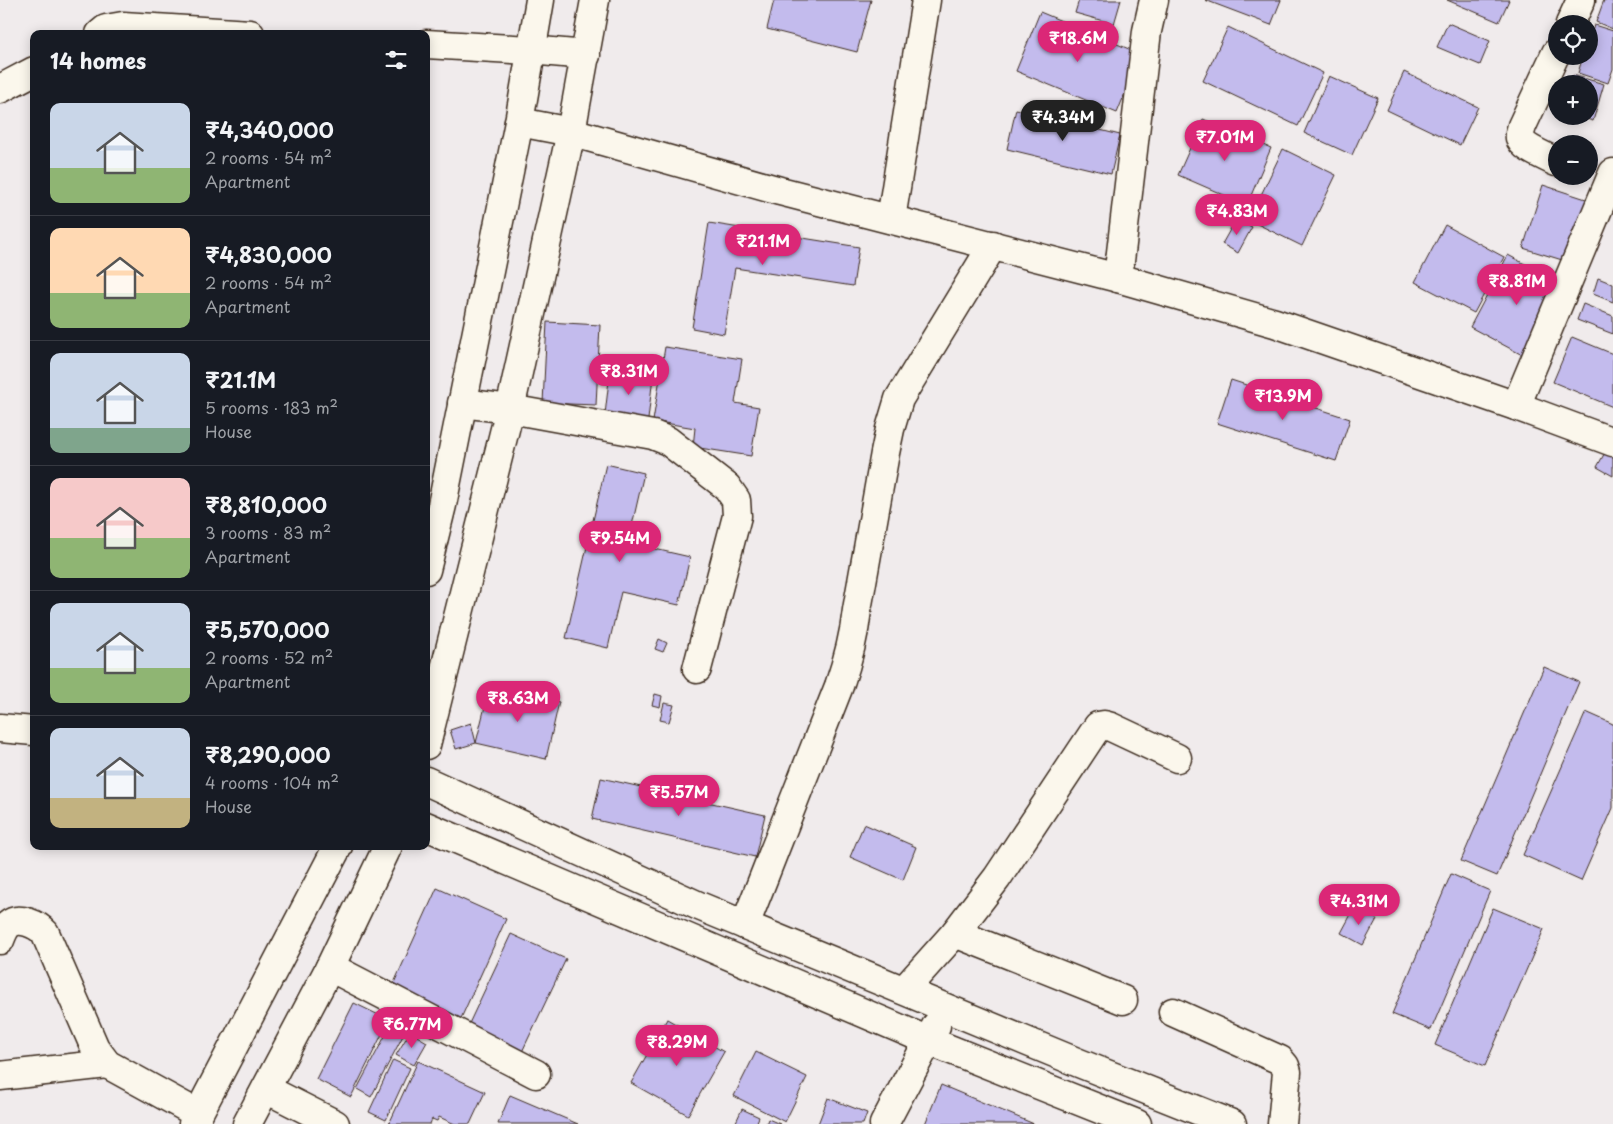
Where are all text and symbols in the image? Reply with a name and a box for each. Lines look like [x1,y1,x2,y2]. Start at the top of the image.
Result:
map controls [1548,15,1598,185]
button: locate [1548,15,1598,65]
pin: ₹18.6M [1037,20,1119,63]
text: ₹18.6M [1049,25,1107,49]
text: 14 homes [50,44,146,76]
icon: filters [382,46,410,74]
button: + [1548,75,1598,125]
pin: ₹4.34M [1022,100,1104,142]
text: ₹4.34M [1032,104,1094,128]
text: ₹4,340,000 [205,113,334,145]
pin: ₹7.01M [1184,120,1266,162]
icon: home [90,123,150,183]
text: ₹7.01M [1196,124,1254,148]
button: − [1548,135,1598,185]
text: 2 rooms · 54 m² [205,145,332,169]
text: Apartment [205,169,290,193]
pin: ₹4.83M [1196,194,1278,236]
text: ₹4.83M [1206,198,1268,222]
pin: ₹21.1M [722,224,804,266]
text: ₹21.1M [736,228,790,252]
text: ₹4,830,000 [205,238,332,270]
icon: home [90,248,150,308]
pin: ₹8.81M [1476,264,1558,306]
text: ₹8.81M [1488,268,1546,292]
text: 2 rooms · 54 m² [205,270,332,294]
text: Apartment [205,294,290,318]
pin: ₹8.31M [588,354,670,396]
text: ₹8.31M [600,358,658,382]
text: ₹21.1M [205,363,276,395]
icon: home [90,373,150,433]
pin: ₹13.9M [1242,378,1324,421]
text: ₹13.9M [1254,383,1312,407]
text: 5 rooms · 183 m² [205,395,338,419]
text: House [205,419,252,443]
text: ₹8,810,000 [205,488,327,520]
icon: home [90,498,150,558]
text: 3 rooms · 83 m² [205,520,331,544]
pin: ₹9.54M [579,520,661,563]
text: ₹9.54M [590,525,650,549]
text: Apartment [205,544,290,568]
text: ₹5,570,000 [205,613,329,645]
icon: home [90,623,150,683]
text: 2 rooms · 52 m² [205,645,333,669]
text: Apartment [205,669,290,693]
pin: ₹8.63M [477,680,559,723]
text: ₹8.63M [487,685,549,709]
text: ₹8,290,000 [205,738,331,770]
icon: home [90,748,150,808]
text: 4 rooms · 104 m² [205,770,339,794]
pin: ₹5.57M [638,774,720,817]
text: ₹5.57M [649,779,709,803]
text: House [205,794,252,818]
pin: ₹4.31M [1318,884,1400,926]
text: ₹4.31M [1330,888,1388,912]
pin: ₹6.77M [371,1006,453,1049]
text: ₹6.77M [383,1011,441,1035]
pin: ₹8.29M [636,1024,718,1067]
text: ₹8.29M [646,1029,708,1053]

